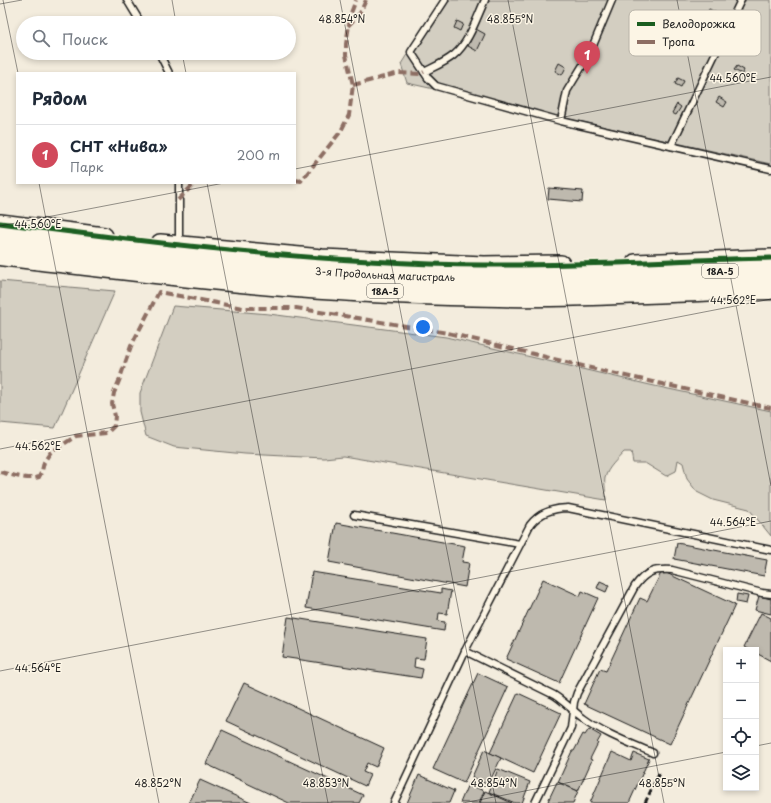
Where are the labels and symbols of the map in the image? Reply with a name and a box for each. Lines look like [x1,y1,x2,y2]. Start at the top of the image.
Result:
legend [629,10,761,56]
text: 48.854°N [319,11,366,26]
text: 48.855°N [487,11,533,26]
text: Велодорожка [662,15,735,32]
text: Тропа [662,33,695,50]
pin: 1 [574,41,600,74]
text: 44.560°E [709,70,757,85]
text: 44.560°E [14,216,62,231]
street label: 3-я Продольная магистраль [315,262,455,284]
road number: 18А-5 [702,264,738,278]
road number: 18А-5 [367,284,403,298]
text: 44.562°E [710,292,756,307]
your location [413,317,433,337]
text: 44.562°E [15,438,61,453]
text: 44.564°E [710,514,756,529]
text: 44.564°E [15,660,61,675]
text: 48.852°N [135,775,182,790]
text: 48.853°N [303,775,349,790]
text: 48.854°N [471,775,518,790]
text: 48.855°N [639,775,685,790]

